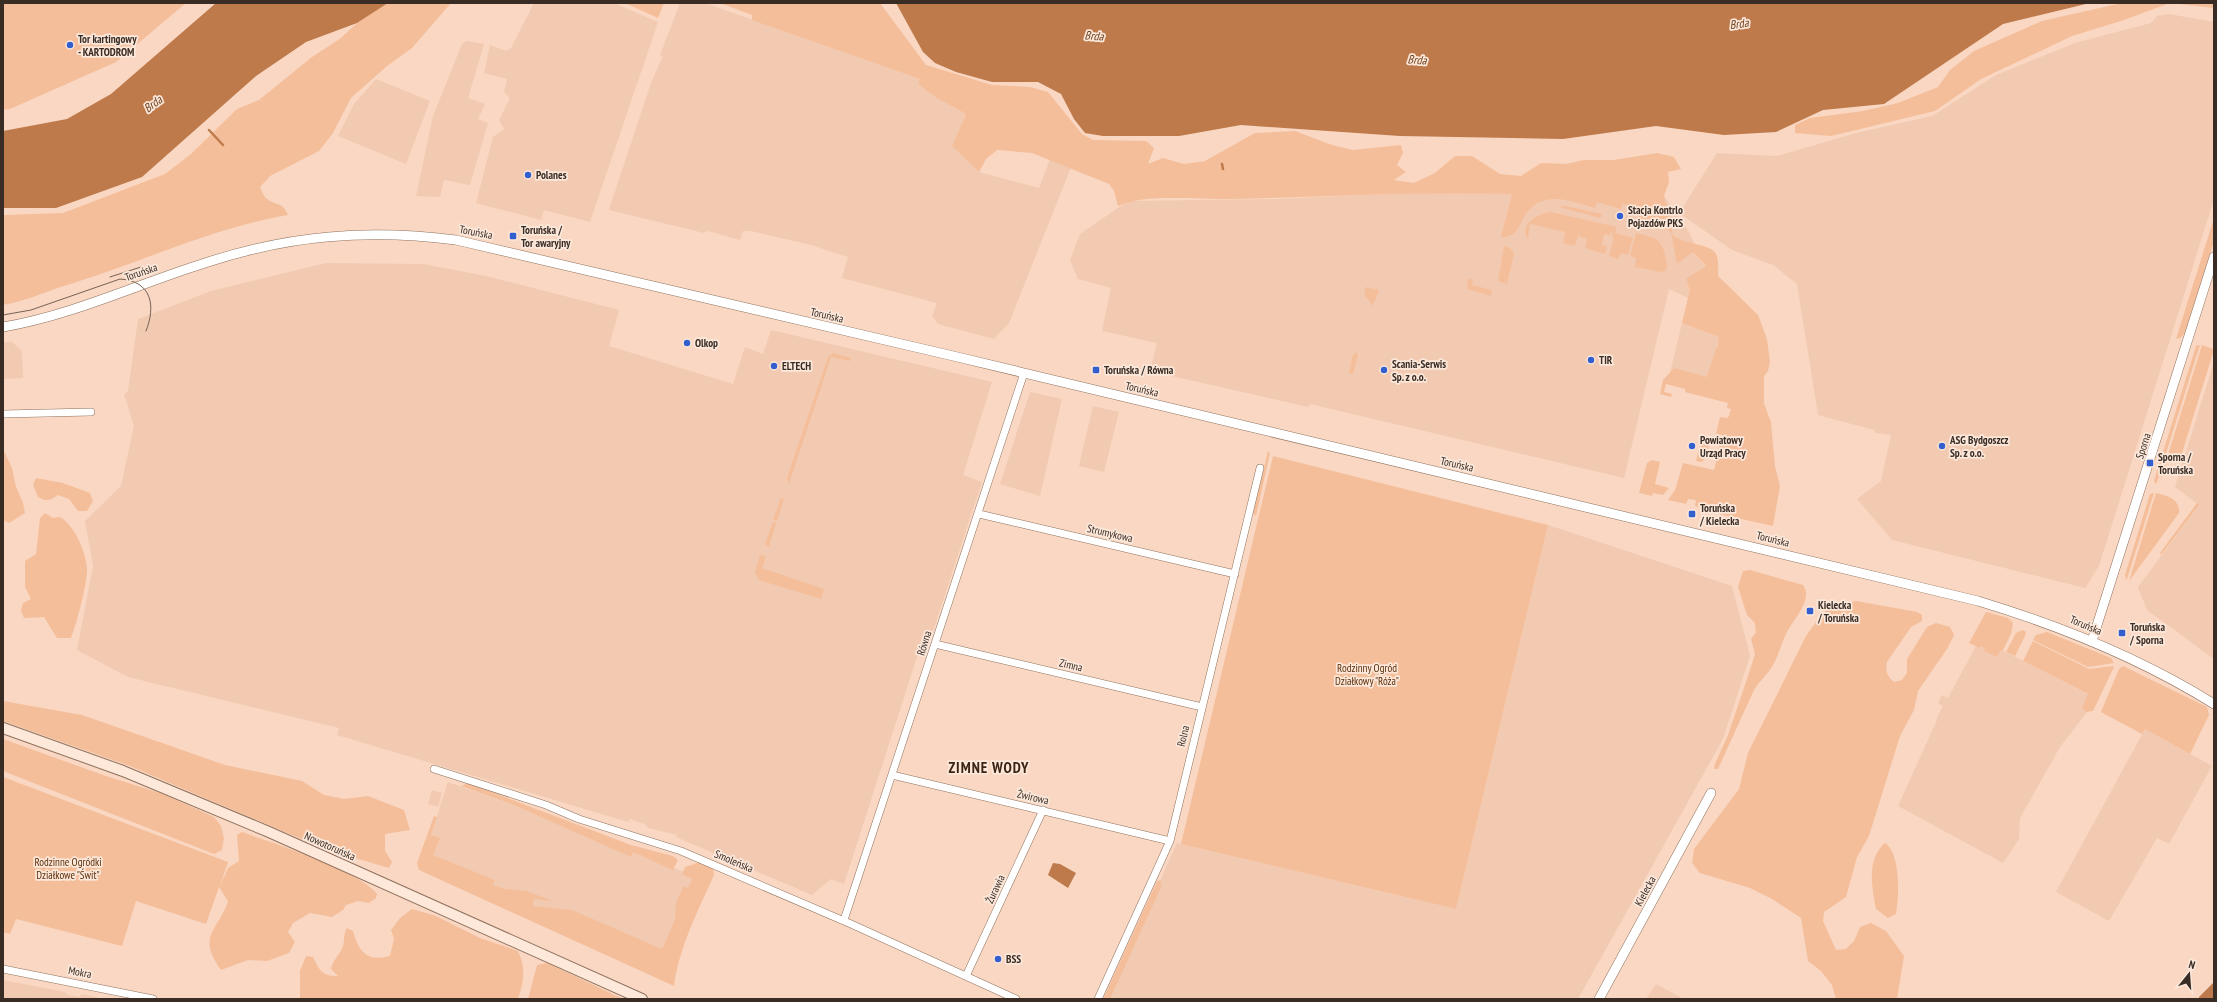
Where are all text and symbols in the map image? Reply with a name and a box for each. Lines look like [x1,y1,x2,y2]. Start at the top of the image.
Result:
water label: Brda [1729,15,1751,32]
water label: Brda [1084,27,1105,44]
place label: Tor kartingowy - KARTODROM [78,32,137,59]
marker: Tor kartingowy - KARTODROM [65,40,75,50]
water label: Brda [1407,51,1428,68]
water label: Brda [141,91,166,115]
place label: Polanes [536,168,567,182]
marker: Polanes [523,170,533,180]
place label: Stacja Kontrlo Pojazdów PKS [1628,203,1683,230]
marker: Stacja Kontrlo Pojazdów PKS [1615,211,1625,221]
street label: Toruńska [458,222,494,242]
place label: Toruńska / Tor awaryjny [521,223,571,250]
marker: Toruńska / Tor awaryjny [508,231,518,241]
street label: Toruńska [123,260,159,284]
street label: Toruńska [809,304,845,326]
place label: Olkop [695,336,718,350]
marker: Olkop [682,338,692,348]
place label: TIR [1599,353,1613,367]
marker: TIR [1586,355,1596,365]
place label: Scania-Serwis Sp. z o.o. [1392,357,1446,384]
place label: ELTECH [782,359,811,373]
marker: ELTECH [769,361,779,371]
place label: Toruńska / Równa [1104,363,1174,377]
marker: Toruńska / Równa [1091,365,1101,375]
marker: Scania-Serwis Sp. z o.o. [1379,365,1389,375]
street label: Toruńska [1124,378,1160,400]
street label: Sporna [2132,431,2154,461]
place label: Powiatowy Urząd Pracy [1700,433,1746,460]
place label: ASG Bydgoszcz Sp. z o.o. [1949,433,2009,460]
marker: Powiatowy Urząd Pracy [1687,441,1697,451]
marker: ASG Bydgoszcz Sp. z o.o. [1937,441,1947,451]
place label: Sporna / Toruńska [2158,450,2193,477]
street label: Toruńska [1439,453,1475,475]
marker: Sporna / Toruńska [2145,458,2155,468]
place label: Toruńska / Kielecka [1699,501,1740,528]
marker: Toruńska / Kielecka [1687,509,1697,519]
street label: Strumykowa [1086,521,1134,545]
street label: Toruńska [1755,528,1791,550]
place label: Kielecka / Toruńska [1817,598,1859,625]
marker: Kielecka / Toruńska [1805,606,1815,616]
street label: Toruńska [2068,612,2104,638]
place label: Toruńska / Sporna [2129,620,2165,647]
marker: Toruńska / Sporna [2117,628,2127,638]
street label: Równa [913,629,935,657]
street label: Zimna [1058,656,1084,674]
park label: Rodzinny Ogród Działkowy "Róża" [1335,661,1399,688]
street label: Rolna [1174,724,1192,748]
district label: ZIMNE WODY [948,758,1030,777]
street label: Żwirowa [1016,787,1050,807]
street label: Nowotoruńska [302,829,358,863]
street label: Smoleńska [712,847,756,875]
park label: Rodzinne Ogródki Działkowe "Świt" [34,855,102,882]
street label: Żurawia [982,872,1008,906]
street label: Kielecka [1631,874,1659,908]
place label: BSS [1006,952,1021,966]
marker: BSS [993,954,1003,964]
north arrow [2169,954,2209,994]
text: N [2187,957,2197,972]
street label: Mokra [67,963,93,981]

